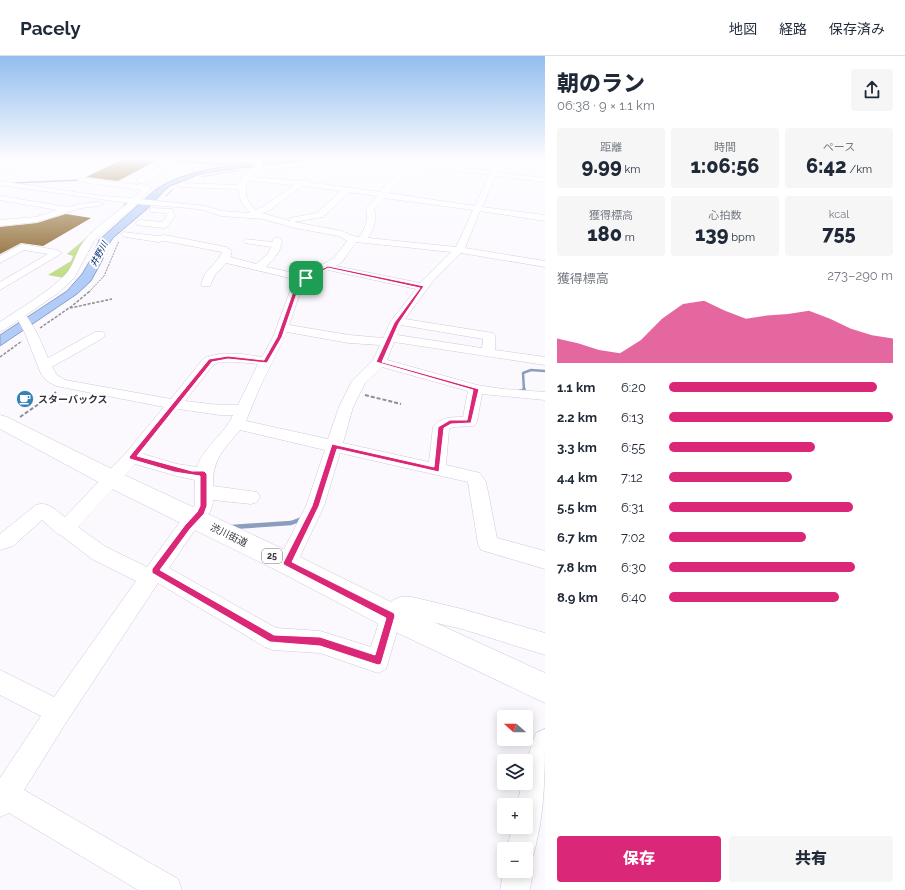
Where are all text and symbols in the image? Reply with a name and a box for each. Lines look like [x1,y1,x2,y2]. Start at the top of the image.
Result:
text: Pacely [20,17,81,39]
text: 地図 [729,21,757,37]
text: 経路 [779,21,807,37]
text: 保存済み [829,21,885,37]
button: share [851,69,893,111]
text: 朝のラン [557,70,645,96]
text: 06:38 · 9 × 1.1 km [557,98,655,113]
text: 距離 [600,141,622,154]
text: 時間 [714,141,736,154]
text: ペース [823,141,855,154]
text: 9.99 [582,154,622,178]
text: 1:06:56 [690,154,760,178]
text: 6:42 [806,154,847,178]
text: km [622,163,640,176]
text: /km [847,163,872,176]
text: kcal [829,208,849,221]
text: 獲得標高 [589,209,633,222]
text: 心拍数 [709,209,742,222]
text: 755 [822,221,856,245]
text: 180 [587,222,622,246]
text: 139 [695,222,729,246]
text: m [622,231,635,244]
text: bpm [729,231,755,244]
water label: 井野川 [88,239,110,268]
pin [289,261,323,295]
icon: arrive [295,267,317,289]
text: 273–290 m [827,268,893,283]
text: 獲得標高 [557,271,609,286]
text: 1.1 km [557,380,595,395]
text: 6:20 [621,380,646,395]
cafe icon: スターバックス [15,389,35,409]
place label: スターバックス [38,394,108,405]
text: 2.2 km [557,410,597,425]
text: 6:13 [621,410,644,425]
text: 3.3 km [557,440,597,455]
text: 6:55 [621,440,645,455]
text: 4.4 km [557,470,597,485]
text: 7:12 [621,470,643,485]
text: 5.5 km [557,500,597,515]
text: 6:31 [621,500,644,515]
street label: 渋川街道 [209,521,249,549]
text: 6.7 km [557,530,597,545]
text: 7:02 [621,530,645,545]
road number: 25 [262,549,282,563]
text: 7.8 km [557,560,597,575]
text: 6:30 [621,560,646,575]
text: 8.9 km [557,590,598,605]
text: 6:40 [621,590,646,605]
north arrow [497,710,533,746]
map controls [497,710,533,878]
button: layers [497,754,533,790]
button: + [497,798,533,834]
button: 保存 [557,836,721,882]
button: 共有 [729,836,893,882]
button: − [497,842,533,878]

